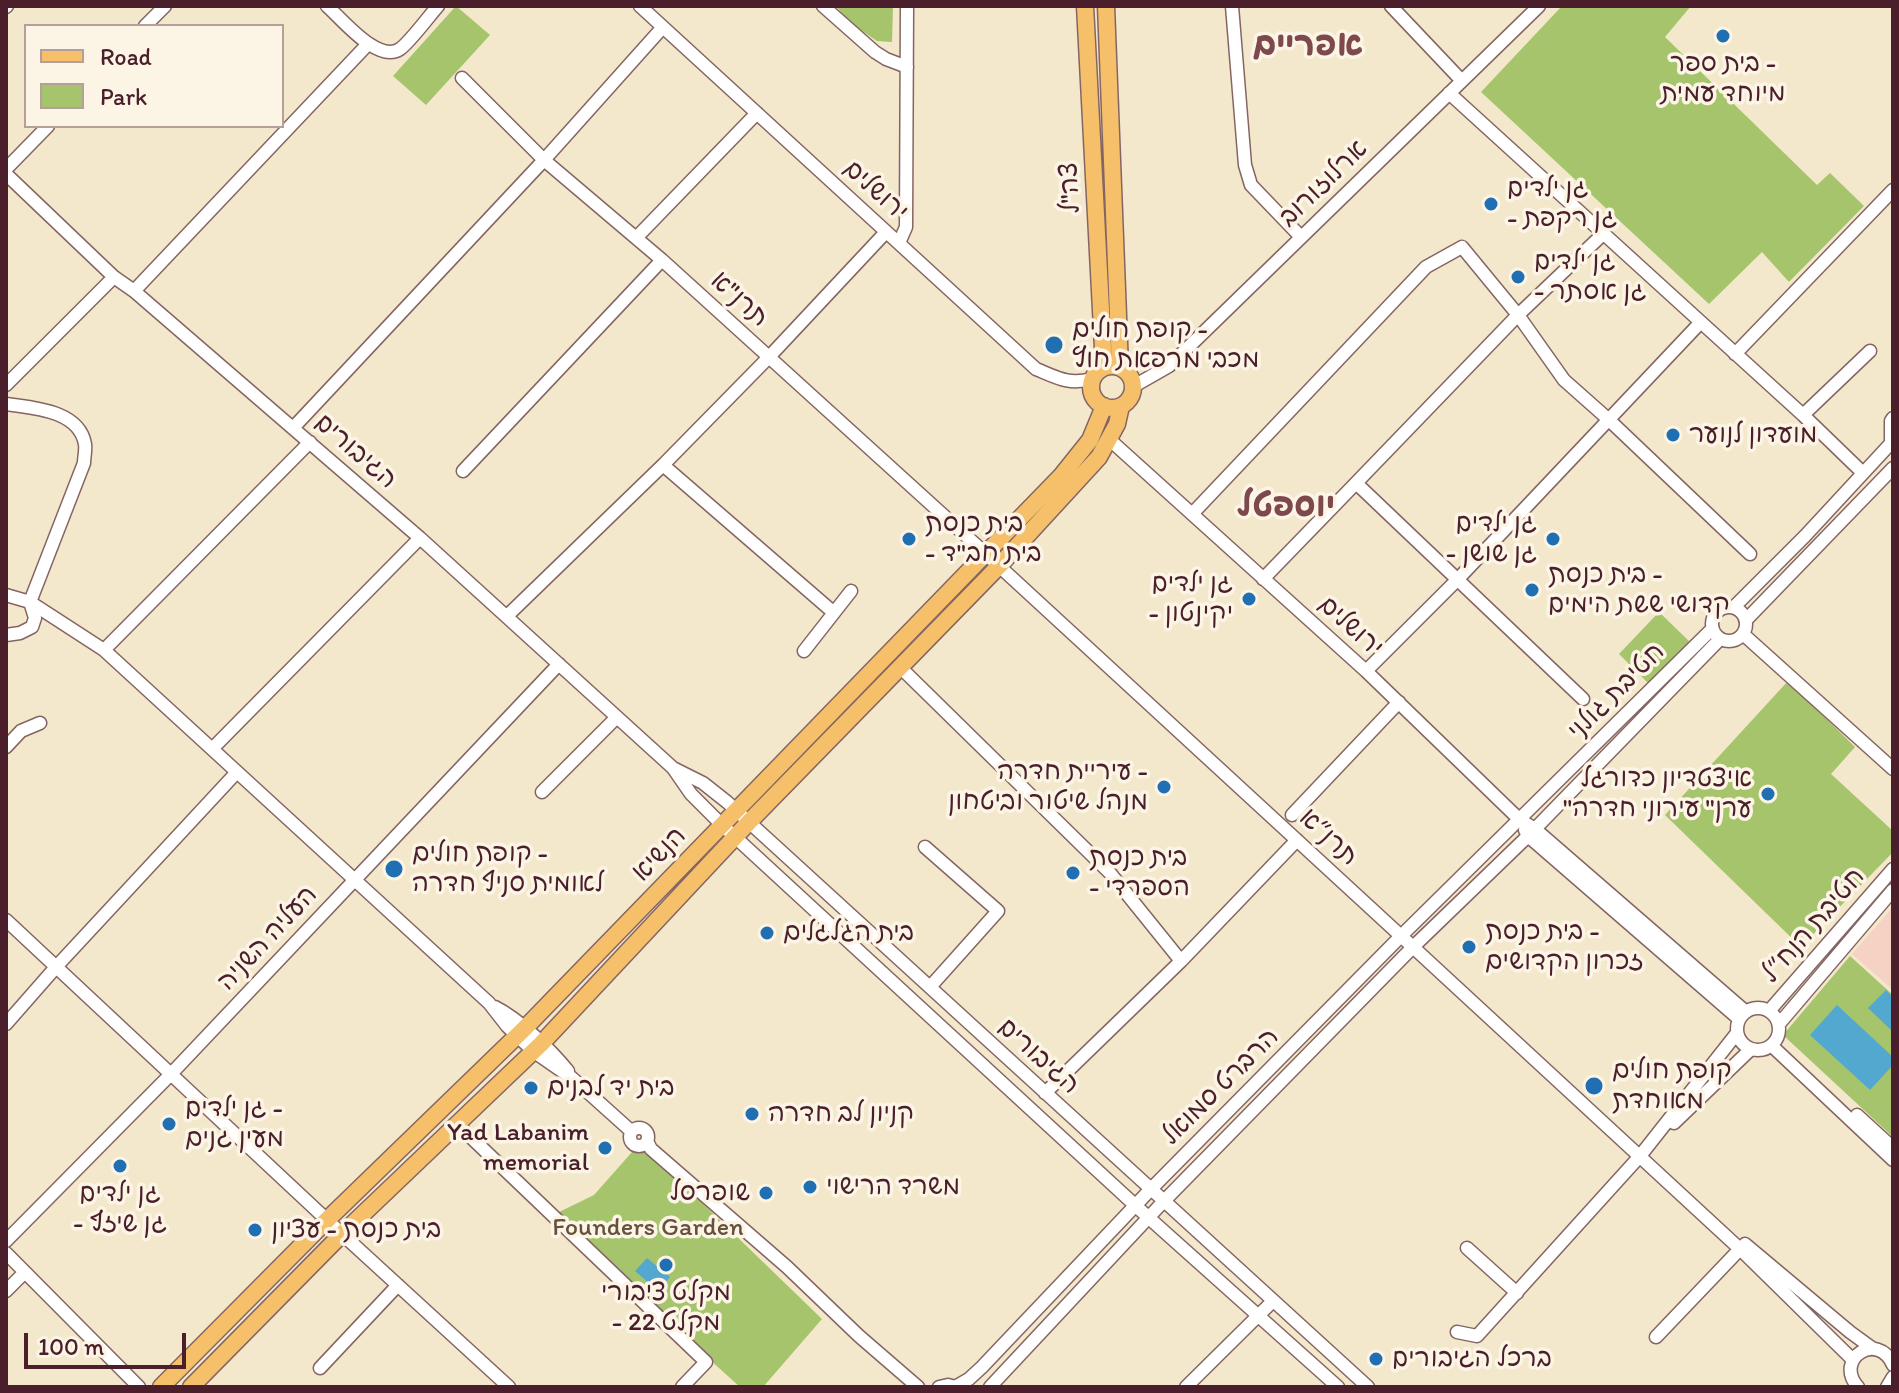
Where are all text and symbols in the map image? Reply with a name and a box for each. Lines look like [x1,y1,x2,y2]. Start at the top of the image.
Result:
legend [24,24,284,128]
district label: אפריים [1253,26,1363,66]
marker: בית ספר - מיוחד עמית [1714,27,1732,45]
text: Road [100,42,152,71]
place label: בית ספר - מיוחד עמית [1661,48,1785,110]
text: Park [100,82,147,111]
street label: ארלוזורוב [1273,134,1375,234]
street label: ירושלים [836,154,914,228]
street label: צה"ל [1054,162,1088,214]
place label: גן ילדים - גן רקפת [1507,173,1617,234]
marker: גן ילדים - גן רקפת [1482,195,1500,213]
place label: גן ילדים - גן אסתר [1534,246,1646,308]
street label: תרנ"א [703,266,775,334]
marker: גן ילדים - גן אסתר [1509,268,1527,286]
place label: קופת חולים - מכבי מרפאת חוץ [1072,314,1259,376]
marker: קופת חולים - מכבי מרפאת חוץ [1043,334,1065,356]
street label: הגיבורים [307,408,403,496]
place label: מועדון לנוער [1689,419,1817,451]
marker: מועדון לנוער [1664,426,1682,444]
district label: יוספטל [1237,487,1335,527]
place label: בית כנסת - בית חב"ד [925,508,1042,570]
place label: גן ילדים - גן שושן [1446,508,1537,570]
marker: בית כנסת - בית חב"ד [900,530,918,548]
marker: גן ילדים - גן שושן [1544,530,1562,548]
place label: בית כנסת - קדושי ששת הימים [1548,559,1730,620]
place label: גן ילדים - יקינטון [1148,568,1233,630]
marker: בית כנסת - קדושי ששת הימים [1523,581,1541,599]
marker: גן ילדים - יקינטון [1240,590,1258,608]
street label: ירושלים [1311,590,1389,664]
street label: חטיבת גולני [1562,637,1672,747]
place label: עיריית חדרה - מנהל שיטור וביטחון [948,756,1148,818]
place label: איצטדיון כדורגל "ערן" עירוני חדרה [1563,763,1752,824]
marker: עיריית חדרה - מנהל שיטור וביטחון [1155,778,1173,796]
marker: איצטדיון כדורגל "ערן" עירוני חדרה [1759,785,1777,803]
street label: תרנ״א [1292,803,1364,873]
street label: הנשיא [627,821,693,889]
place label: קופת חולים - לאומית סניף חדרה [412,838,604,900]
place label: בית כנסת - הספרדי [1089,842,1190,904]
marker: קופת חולים - לאומית סניף חדרה [383,858,405,880]
street label: חטיבת הנח״ל [1756,862,1872,990]
marker: בית כנסת - הספרדי [1064,864,1082,882]
street label: העליה השניה [212,880,324,998]
place label: בית כנסת - זכרון הקדושים [1485,916,1644,978]
place label: בית הגלגלים [783,917,914,949]
marker: בית הגלגלים [758,924,776,942]
marker: בית כנסת - זכרון הקדושים [1460,938,1478,956]
street label: הגיבורים [991,1012,1085,1102]
street label: הרברט סמואל [1156,1022,1286,1152]
place label: קופת חולים מאוחדת [1612,1055,1732,1116]
place label: בית יד לבנים [547,1072,675,1104]
marker: קופת חולים מאוחדת [1583,1075,1605,1097]
marker: בית יד לבנים [522,1079,540,1097]
place label: גן ילדים - מעין גנים [185,1093,284,1154]
place label: קניון לב חדרה [768,1098,914,1130]
marker: קניון לב חדרה [743,1105,761,1123]
marker: גן ילדים - מעין גנים [160,1115,178,1133]
place label: Yad Labanim memorial [447,1117,589,1178]
marker: Yad Labanim memorial [596,1139,614,1157]
marker: גן ילדים - גן שיזף [111,1157,129,1175]
place label: משרד הרישוי [826,1171,960,1203]
place label: שופרסל [670,1177,750,1209]
place label: גן ילדים - גן שיזף [73,1178,167,1240]
marker: משרד הרישוי [801,1178,819,1196]
marker: שופרסל [757,1184,775,1202]
park label: Founders Garden [552,1212,744,1244]
place label: בית כנסת - עציון [271,1214,441,1246]
marker: בית כנסת - עציון [246,1221,264,1239]
marker: מקלט ציבורי - מקלט 22 [657,1256,675,1274]
place label: מקלט ציבורי - מקלט 22 [601,1277,731,1338]
scale bar [28,1317,190,1367]
text: 100 m [38,1332,104,1361]
place label: ברכל הגיבורים [1392,1343,1552,1375]
marker: ברכל הגיבורים [1367,1350,1385,1368]

